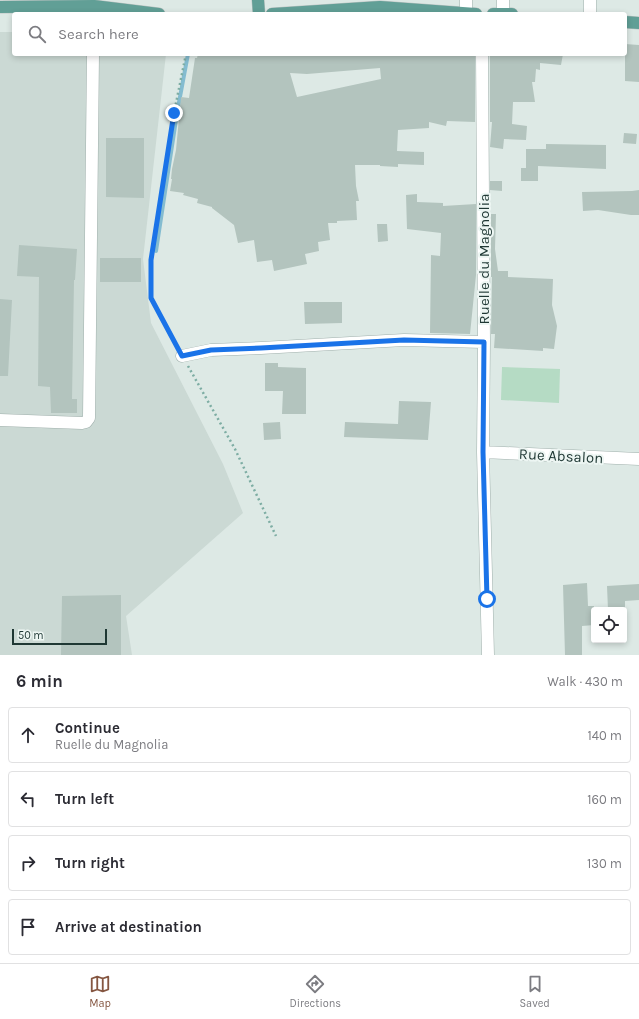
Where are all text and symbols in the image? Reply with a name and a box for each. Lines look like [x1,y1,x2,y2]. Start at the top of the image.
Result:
search box [12,12,627,56]
icon: search [26,23,48,45]
text: Search here [58,25,139,43]
route end [165,104,183,122]
street label: Ruelle du Magnolia [475,194,493,324]
street label: Rue Absalon [518,445,604,467]
route start [478,590,496,608]
map controls [591,607,627,643]
button: locate [591,607,627,643]
scale bar [12,627,107,646]
text: 50 m [18,629,44,642]
text: 6 min [16,671,63,691]
text: Walk · 430 m [547,674,623,689]
text: Continue [55,719,120,737]
icon: ahead [17,724,39,746]
text: 140 m [587,728,622,743]
text: Ruelle du Magnolia [55,737,168,752]
icon: left [17,788,39,810]
text: Turn left [55,790,114,808]
text: 160 m [587,792,622,807]
icon: right [17,852,39,874]
text: Turn right [55,854,125,872]
text: 130 m [587,856,622,871]
icon: arrive [17,916,39,938]
text: Arrive at destination [55,918,202,936]
tab: Map [89,973,111,1010]
tab: Directions [289,973,341,1010]
tab: Saved [519,973,550,1010]

